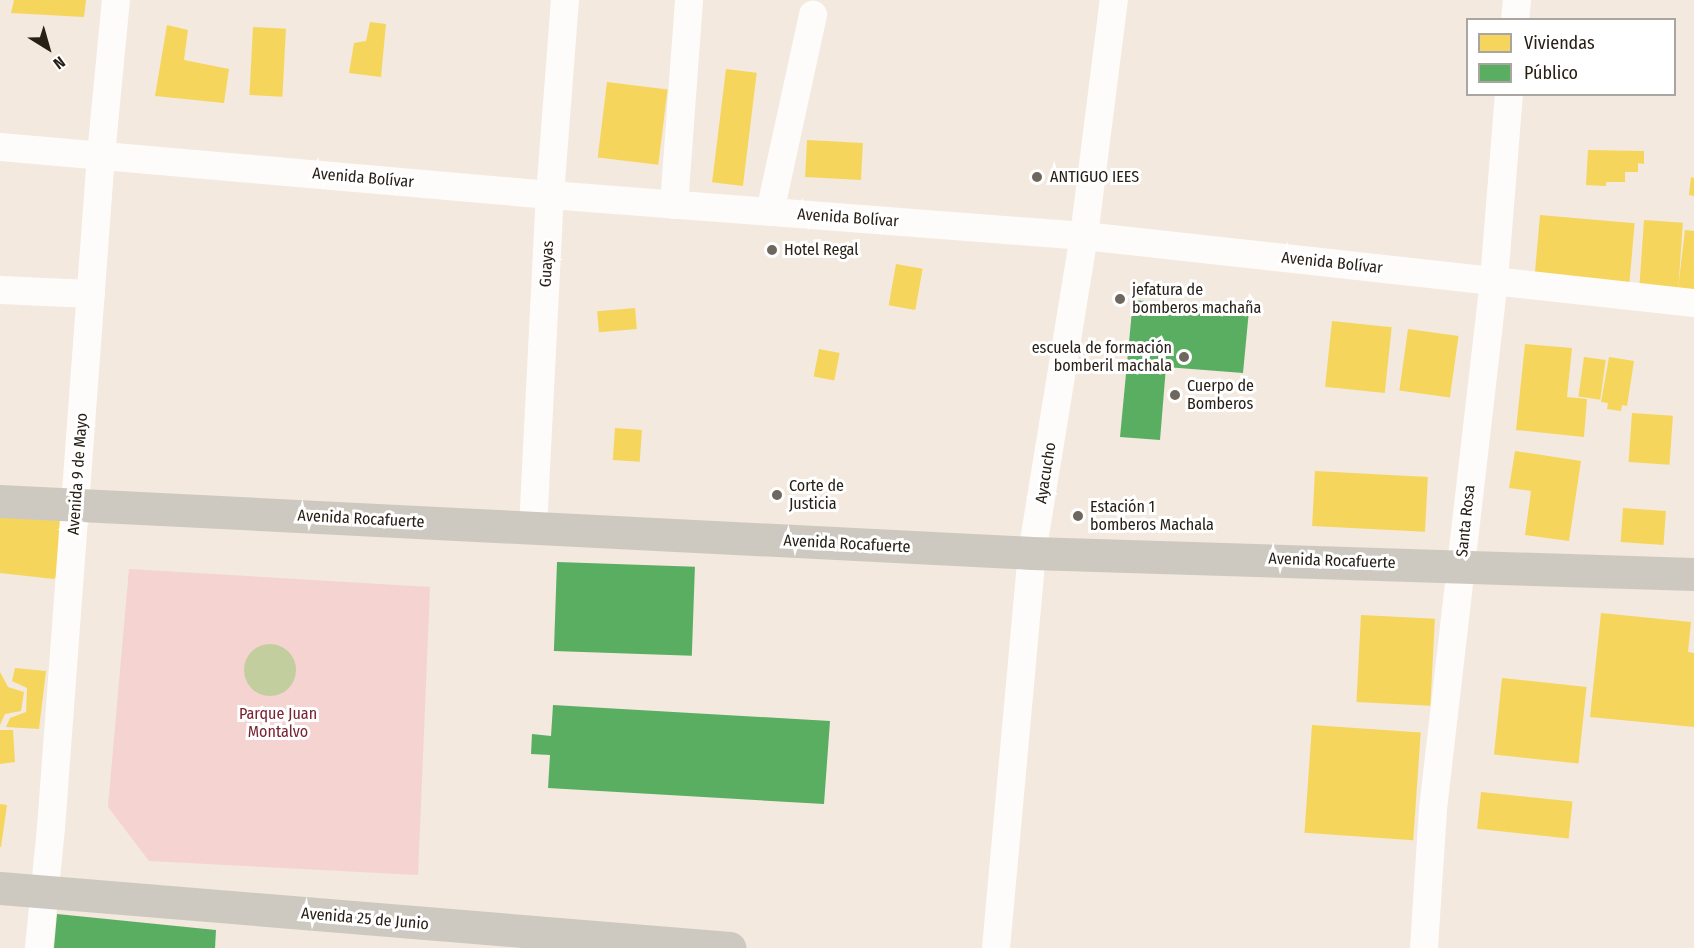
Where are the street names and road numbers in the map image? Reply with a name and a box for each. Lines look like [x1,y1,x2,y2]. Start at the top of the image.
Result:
street label: Avenida Bolívar [311,164,415,192]
street label: Avenida Bolívar [797,205,899,231]
street label: Guayas [536,240,558,288]
street label: Avenida Bolívar [1280,248,1384,278]
street label: Avenida 9 de Mayo [64,412,92,536]
street label: Ayacucho [1032,441,1060,505]
street label: Santa Rosa [1453,484,1479,558]
street label: Avenida Rocafuerte [297,506,425,532]
street label: Avenida Rocafuerte [783,531,911,557]
street label: Avenida Rocafuerte [1268,549,1396,573]
street label: Avenida 25 de Junio [300,904,430,934]

